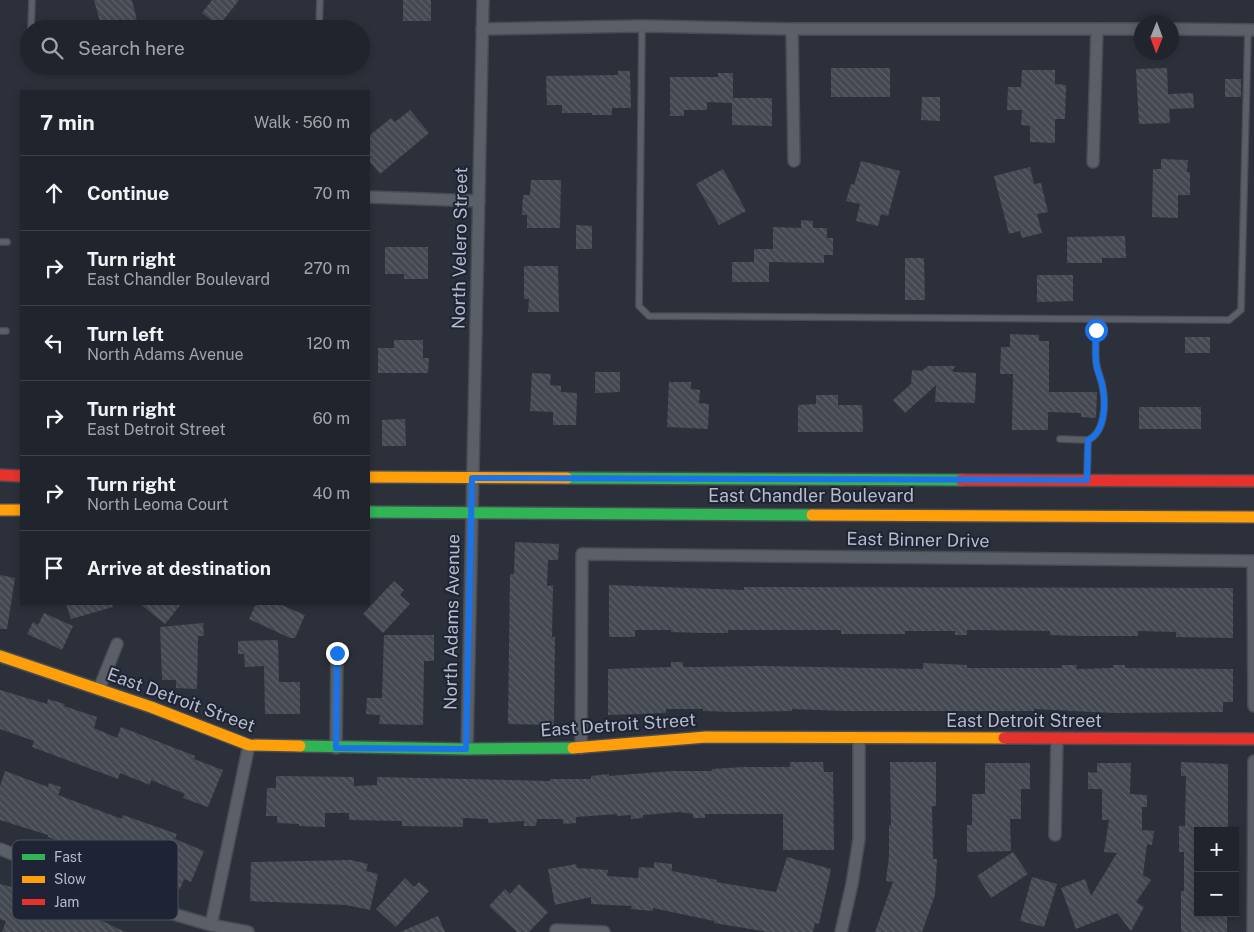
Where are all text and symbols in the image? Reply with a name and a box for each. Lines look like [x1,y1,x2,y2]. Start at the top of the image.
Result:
north arrow [1134,15,1179,60]
search box [20,20,370,75]
icon: search [38,34,66,62]
text: Search here [78,37,185,59]
text: 7 min [40,110,95,135]
text: Walk · 560 m [254,113,350,132]
street label: North Velero Street [448,167,471,329]
icon: ahead [40,179,68,207]
text: Continue [87,182,169,204]
text: 70 m [313,184,350,203]
text: Turn right [87,248,176,270]
icon: right [40,254,68,282]
text: 270 m [304,259,350,278]
text: East Chandler Boulevard [87,270,270,289]
route start [1085,319,1108,342]
text: Turn left [87,323,164,345]
icon: left [40,329,68,357]
text: 120 m [306,334,350,353]
text: North Adams Avenue [87,345,244,364]
text: Turn right [87,398,176,420]
icon: right [40,404,68,432]
text: 60 m [313,409,350,428]
text: East Detroit Street [87,420,226,439]
text: Turn right [87,473,176,495]
icon: right [40,479,68,507]
text: 40 m [312,484,350,503]
street label: East Chandler Boulevard [708,485,914,506]
text: North Leoma Court [87,495,229,514]
street label: East Binner Drive [846,528,990,551]
street label: North Adams Avenue [439,534,464,710]
icon: arrive [40,554,68,582]
text: Arrive at destination [87,557,271,579]
route end [326,642,349,665]
street label: East Detroit Street [104,663,258,736]
street label: East Detroit Street [539,709,696,740]
street label: East Detroit Street [946,710,1102,731]
map controls [1194,827,1239,917]
button: + [1194,827,1239,872]
legend [12,840,178,920]
text: Fast [54,849,82,865]
text: Slow [54,871,86,887]
button: − [1194,872,1239,917]
text: Jam [54,894,79,910]

